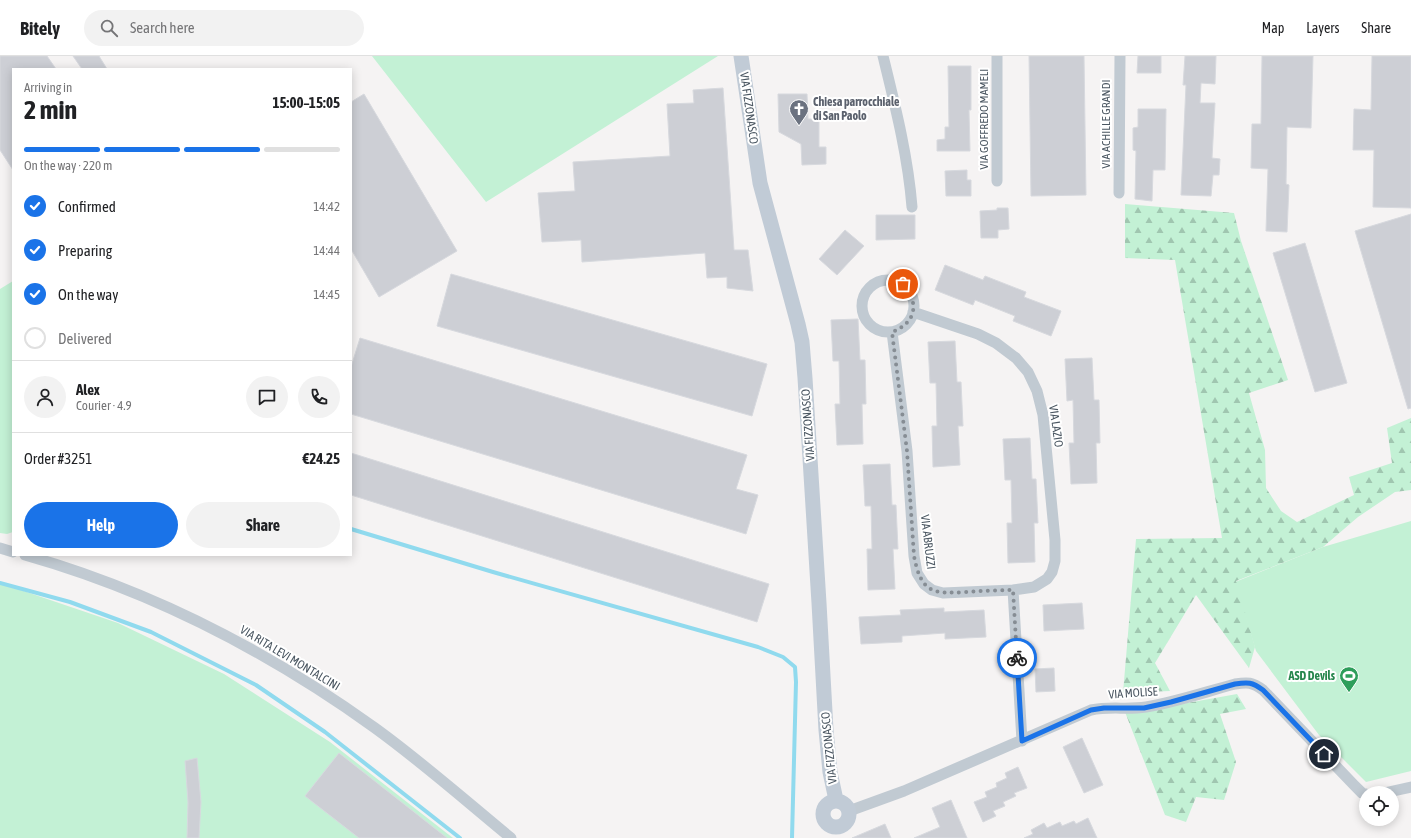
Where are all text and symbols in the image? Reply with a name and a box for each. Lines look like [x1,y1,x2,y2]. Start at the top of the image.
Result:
search box [84,10,364,46]
text: Bitely [20,17,60,39]
icon: search [98,17,120,39]
text: Search here [130,19,195,36]
text: Map [1262,20,1284,36]
text: Layers [1306,20,1339,36]
text: Share [1361,20,1391,36]
street label: VIA GOFFREDO MAMELI [977,69,991,169]
street label: VIA FIZZONASCO [737,71,761,145]
text: Arriving in [24,80,72,95]
street label: VIA ACHILLE GRANDI [1099,80,1113,168]
text: 15:00–15:05 [272,94,340,111]
text: 2 min [24,95,77,125]
place label: Chiesa parrocchiale di San Paolo [813,95,900,123]
church icon: Chiesa parrocchiale di San Paolo [788,98,810,126]
text: On the way · 220 m [24,158,112,173]
icon: check [24,195,46,217]
text: Confirmed [58,198,116,215]
text: 14:42 [313,199,340,214]
icon: check [24,239,46,261]
text: Preparing [58,242,112,259]
text: 14:44 [313,243,340,258]
pin [886,267,920,301]
icon: bag [892,273,914,295]
icon: check [24,283,46,305]
text: On the way [58,286,119,303]
text: 14:45 [313,287,340,302]
text: Delivered [58,330,112,347]
button: person [24,376,66,418]
button: chat [246,376,288,418]
button: phone [298,376,340,418]
text: Alex [76,381,100,398]
street label: VIA FIZZONASCO [798,388,818,462]
text: Courier · 4.9 [76,398,132,413]
street label: VIA LAZIO [1046,404,1066,448]
text: Order #3251 [24,450,92,467]
text: €24.25 [302,450,340,467]
button: Help [24,502,178,548]
button: Share [186,502,340,548]
street label: VIA ABRUZZI [918,514,938,570]
street label: VIA RITA LEVI MONTALCINI [238,623,342,693]
courier [997,638,1037,678]
icon: bike [1006,647,1028,669]
sports icon: ASD Devils [1338,665,1360,693]
place label: ASD Devils [1288,669,1336,683]
street label: VIA MOLISE [1108,684,1158,702]
street label: VIA FIZZONASCO [818,711,840,785]
pin [1307,737,1341,771]
icon: home [1313,743,1335,765]
map controls [1359,786,1399,826]
button: locate [1359,786,1399,826]

